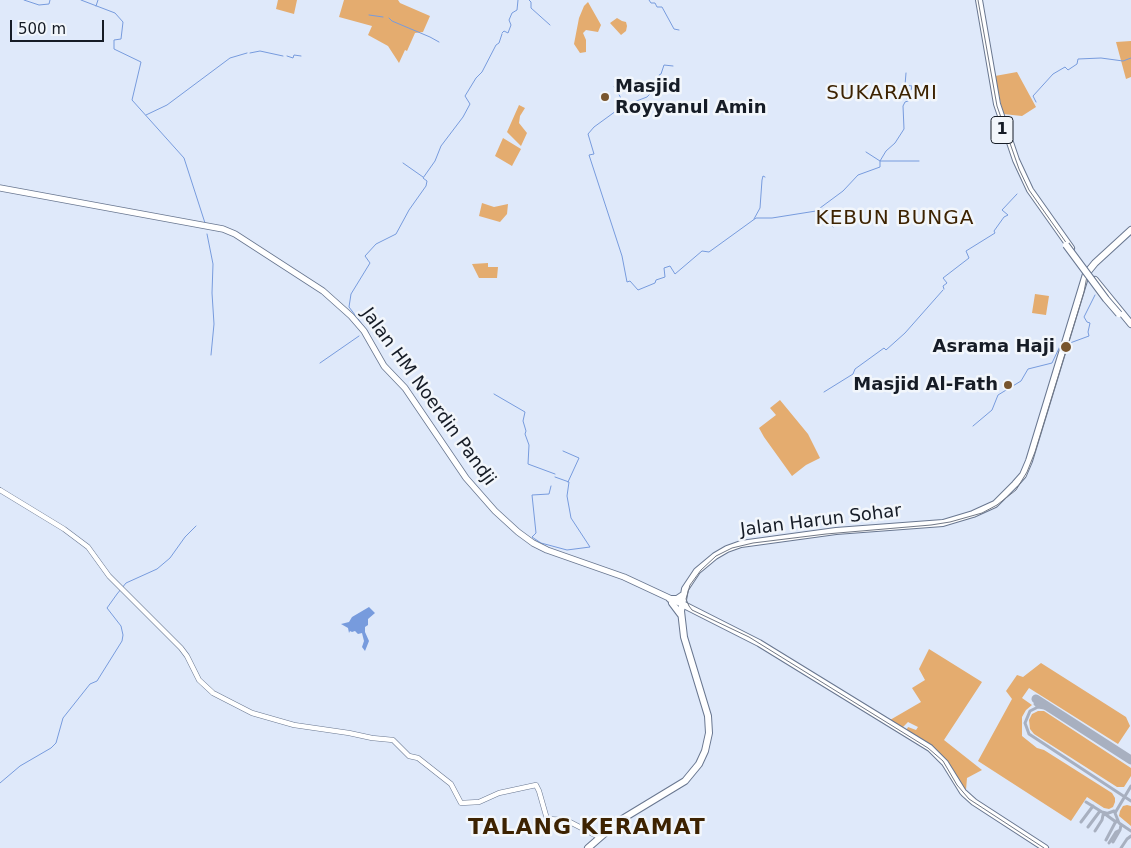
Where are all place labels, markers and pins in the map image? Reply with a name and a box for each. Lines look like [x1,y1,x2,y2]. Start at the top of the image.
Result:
place label: Masjid Royyanul Amin [615,76,767,118]
marker: Masjid Royyanul Amin [599,91,611,103]
place label: Asrama Haji [933,336,1055,358]
marker: Asrama Haji [1059,340,1073,354]
place label: Masjid Al-Fath [853,374,998,396]
marker: Masjid Al-Fath [1002,379,1014,391]

